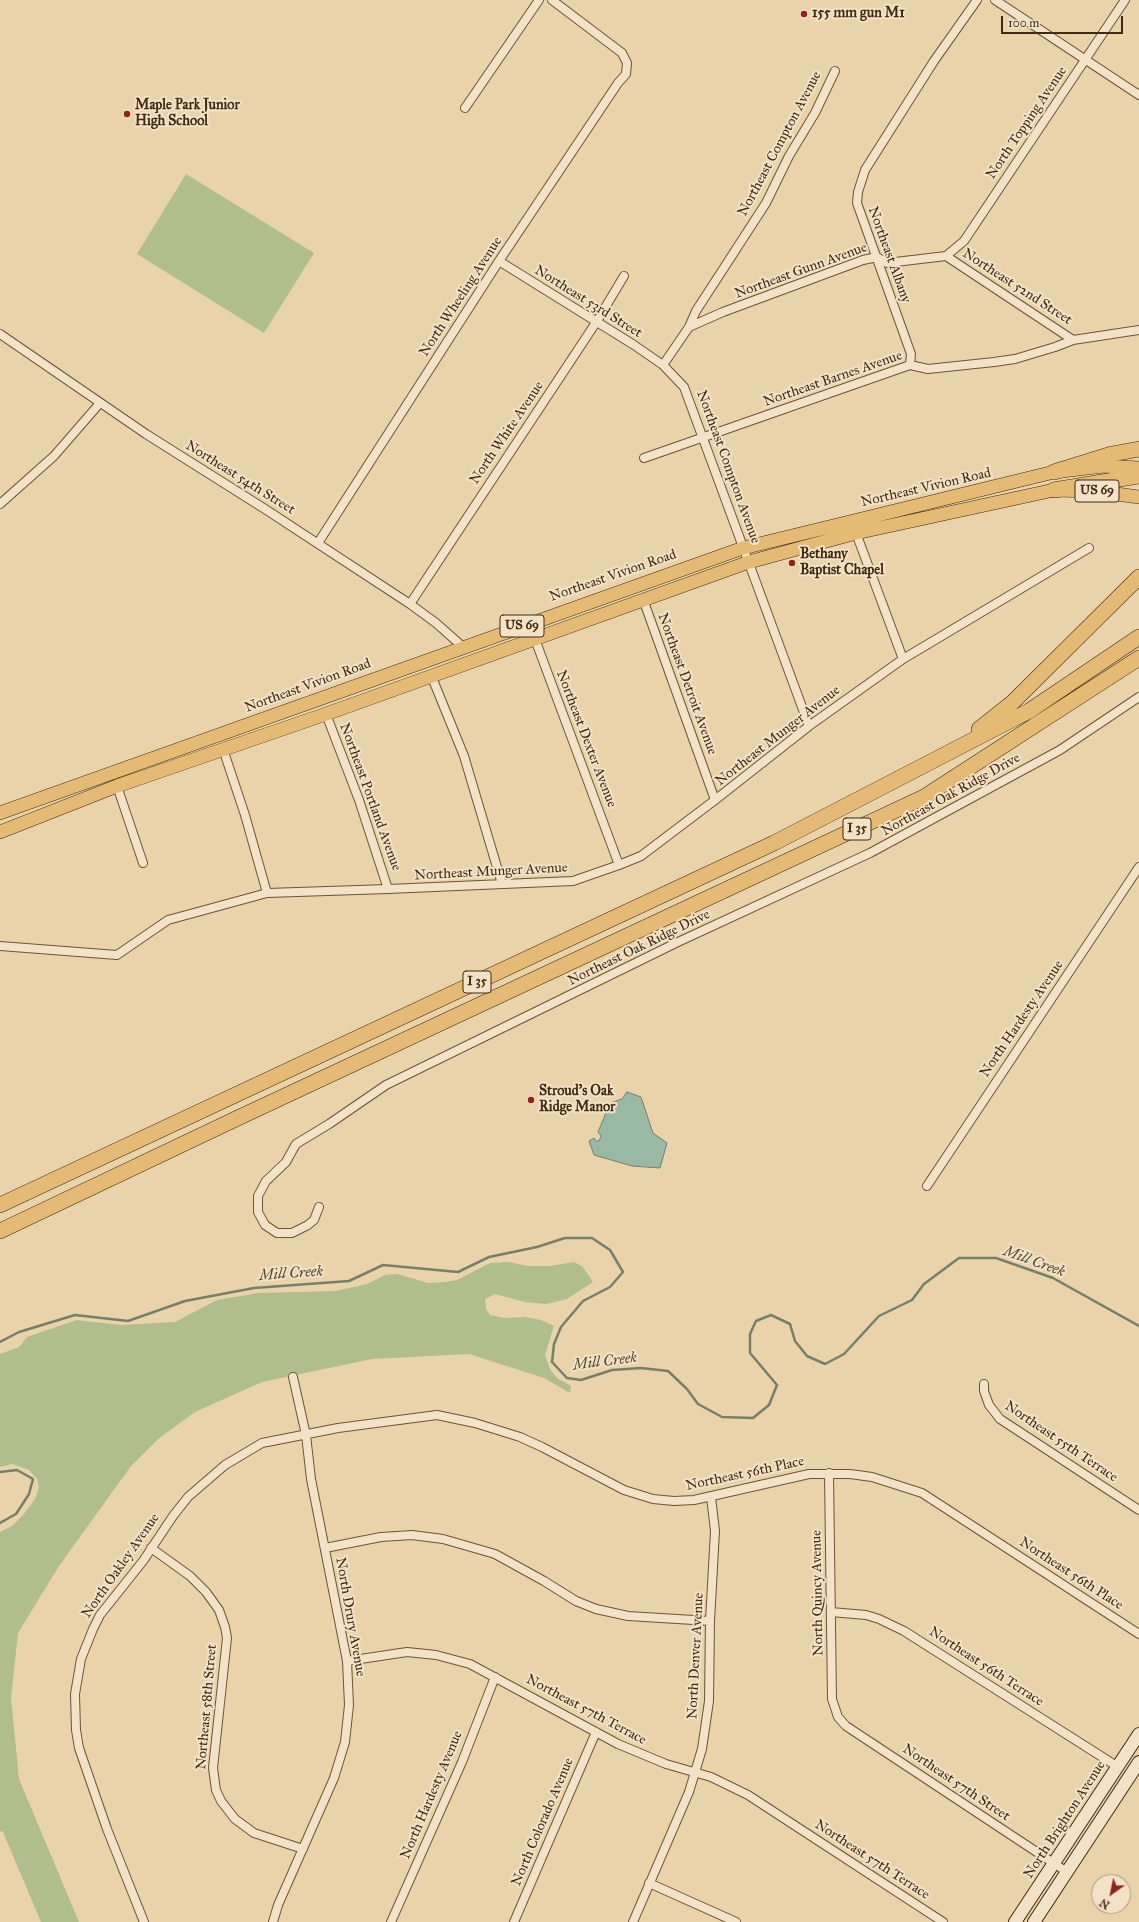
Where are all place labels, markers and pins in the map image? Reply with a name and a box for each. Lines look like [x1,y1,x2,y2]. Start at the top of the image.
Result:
place label: 155 mm gun M1 [812,6,905,22]
marker: 155 mm gun M1 [799,9,809,19]
place label: Maple Park Junior High School [135,98,240,130]
marker: Maple Park Junior High School [122,109,132,119]
place label: Bethany Baptist Chapel [800,547,884,580]
marker: Bethany Baptist Chapel [787,558,797,568]
place label: Stroud's Oak Ridge Manor [539,1084,615,1116]
marker: Stroud's Oak Ridge Manor [526,1095,536,1105]

